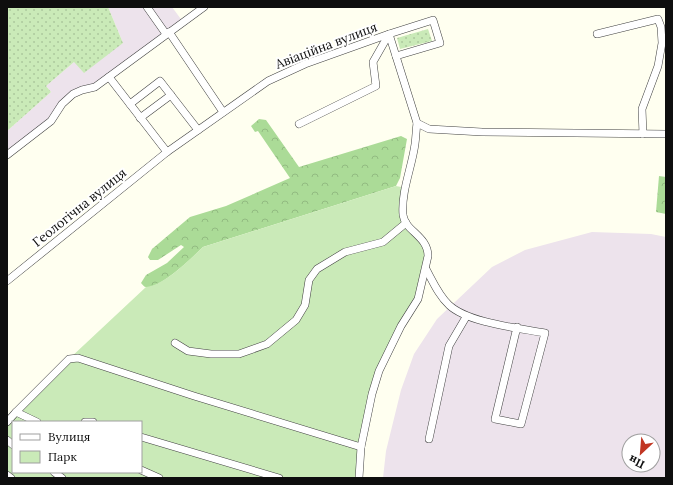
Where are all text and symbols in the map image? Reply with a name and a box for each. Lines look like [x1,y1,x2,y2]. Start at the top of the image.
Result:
street label: Авіаційна вулиця [272,18,380,73]
street label: Геологічна вулиця [29,164,130,251]
legend [12,421,142,473]
text: Вулиця [48,429,90,444]
north arrow [621,433,661,473]
text: Парк [48,449,77,464]
text: Пн [626,452,647,472]

